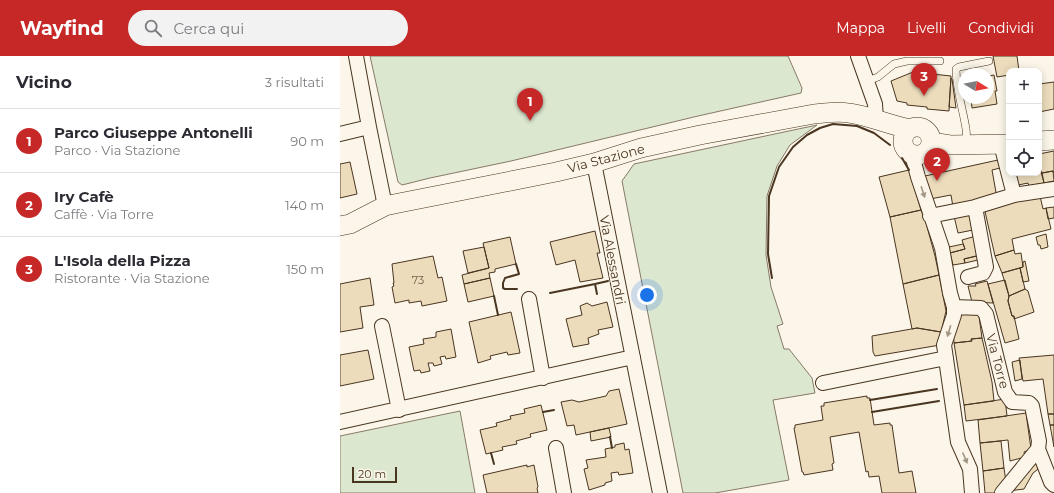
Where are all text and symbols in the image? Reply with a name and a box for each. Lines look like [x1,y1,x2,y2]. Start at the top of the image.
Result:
search box [128,10,408,46]
text: Wayfind [20,17,104,40]
icon: search [142,17,164,39]
text: Cerca qui [174,19,244,38]
text: Mappa [836,19,885,37]
text: Livelli [907,19,946,37]
text: Condividi [968,19,1034,37]
pin: 3 [911,63,937,96]
north arrow [958,68,994,104]
map controls [1006,68,1042,176]
button: + [1006,68,1042,104]
text: Vicino [16,72,72,92]
text: 3 risultati [265,74,324,90]
pin: 1 [517,88,543,121]
button: − [1006,104,1042,140]
text: Parco Giuseppe Antonelli [54,123,253,142]
text: 1 [26,133,32,149]
text: 90 m [290,133,324,149]
street label: Via Stazione [566,140,646,176]
button: locate [1006,140,1042,176]
text: Parco · Via Stazione [54,142,180,158]
pin: 2 [924,148,950,181]
one-way arrow [920,186,926,198]
text: Iry Cafè [54,187,114,206]
text: 2 [25,197,33,213]
text: 140 m [285,197,324,213]
text: Caffè · Via Torre [54,206,154,222]
street label: Via Alessandri [596,214,630,306]
text: L'Isola della Pizza [54,251,191,270]
text: 3 [25,261,33,277]
text: 150 m [286,261,324,277]
text: Ristorante · Via Stazione [54,270,210,286]
house number: 73 [412,273,424,287]
your location [637,285,657,305]
one-way arrow [946,325,952,337]
street label: Via Torre [983,332,1013,390]
one-way arrow [962,452,968,463]
scale bar [352,465,397,484]
text: 20 m [358,467,386,481]

